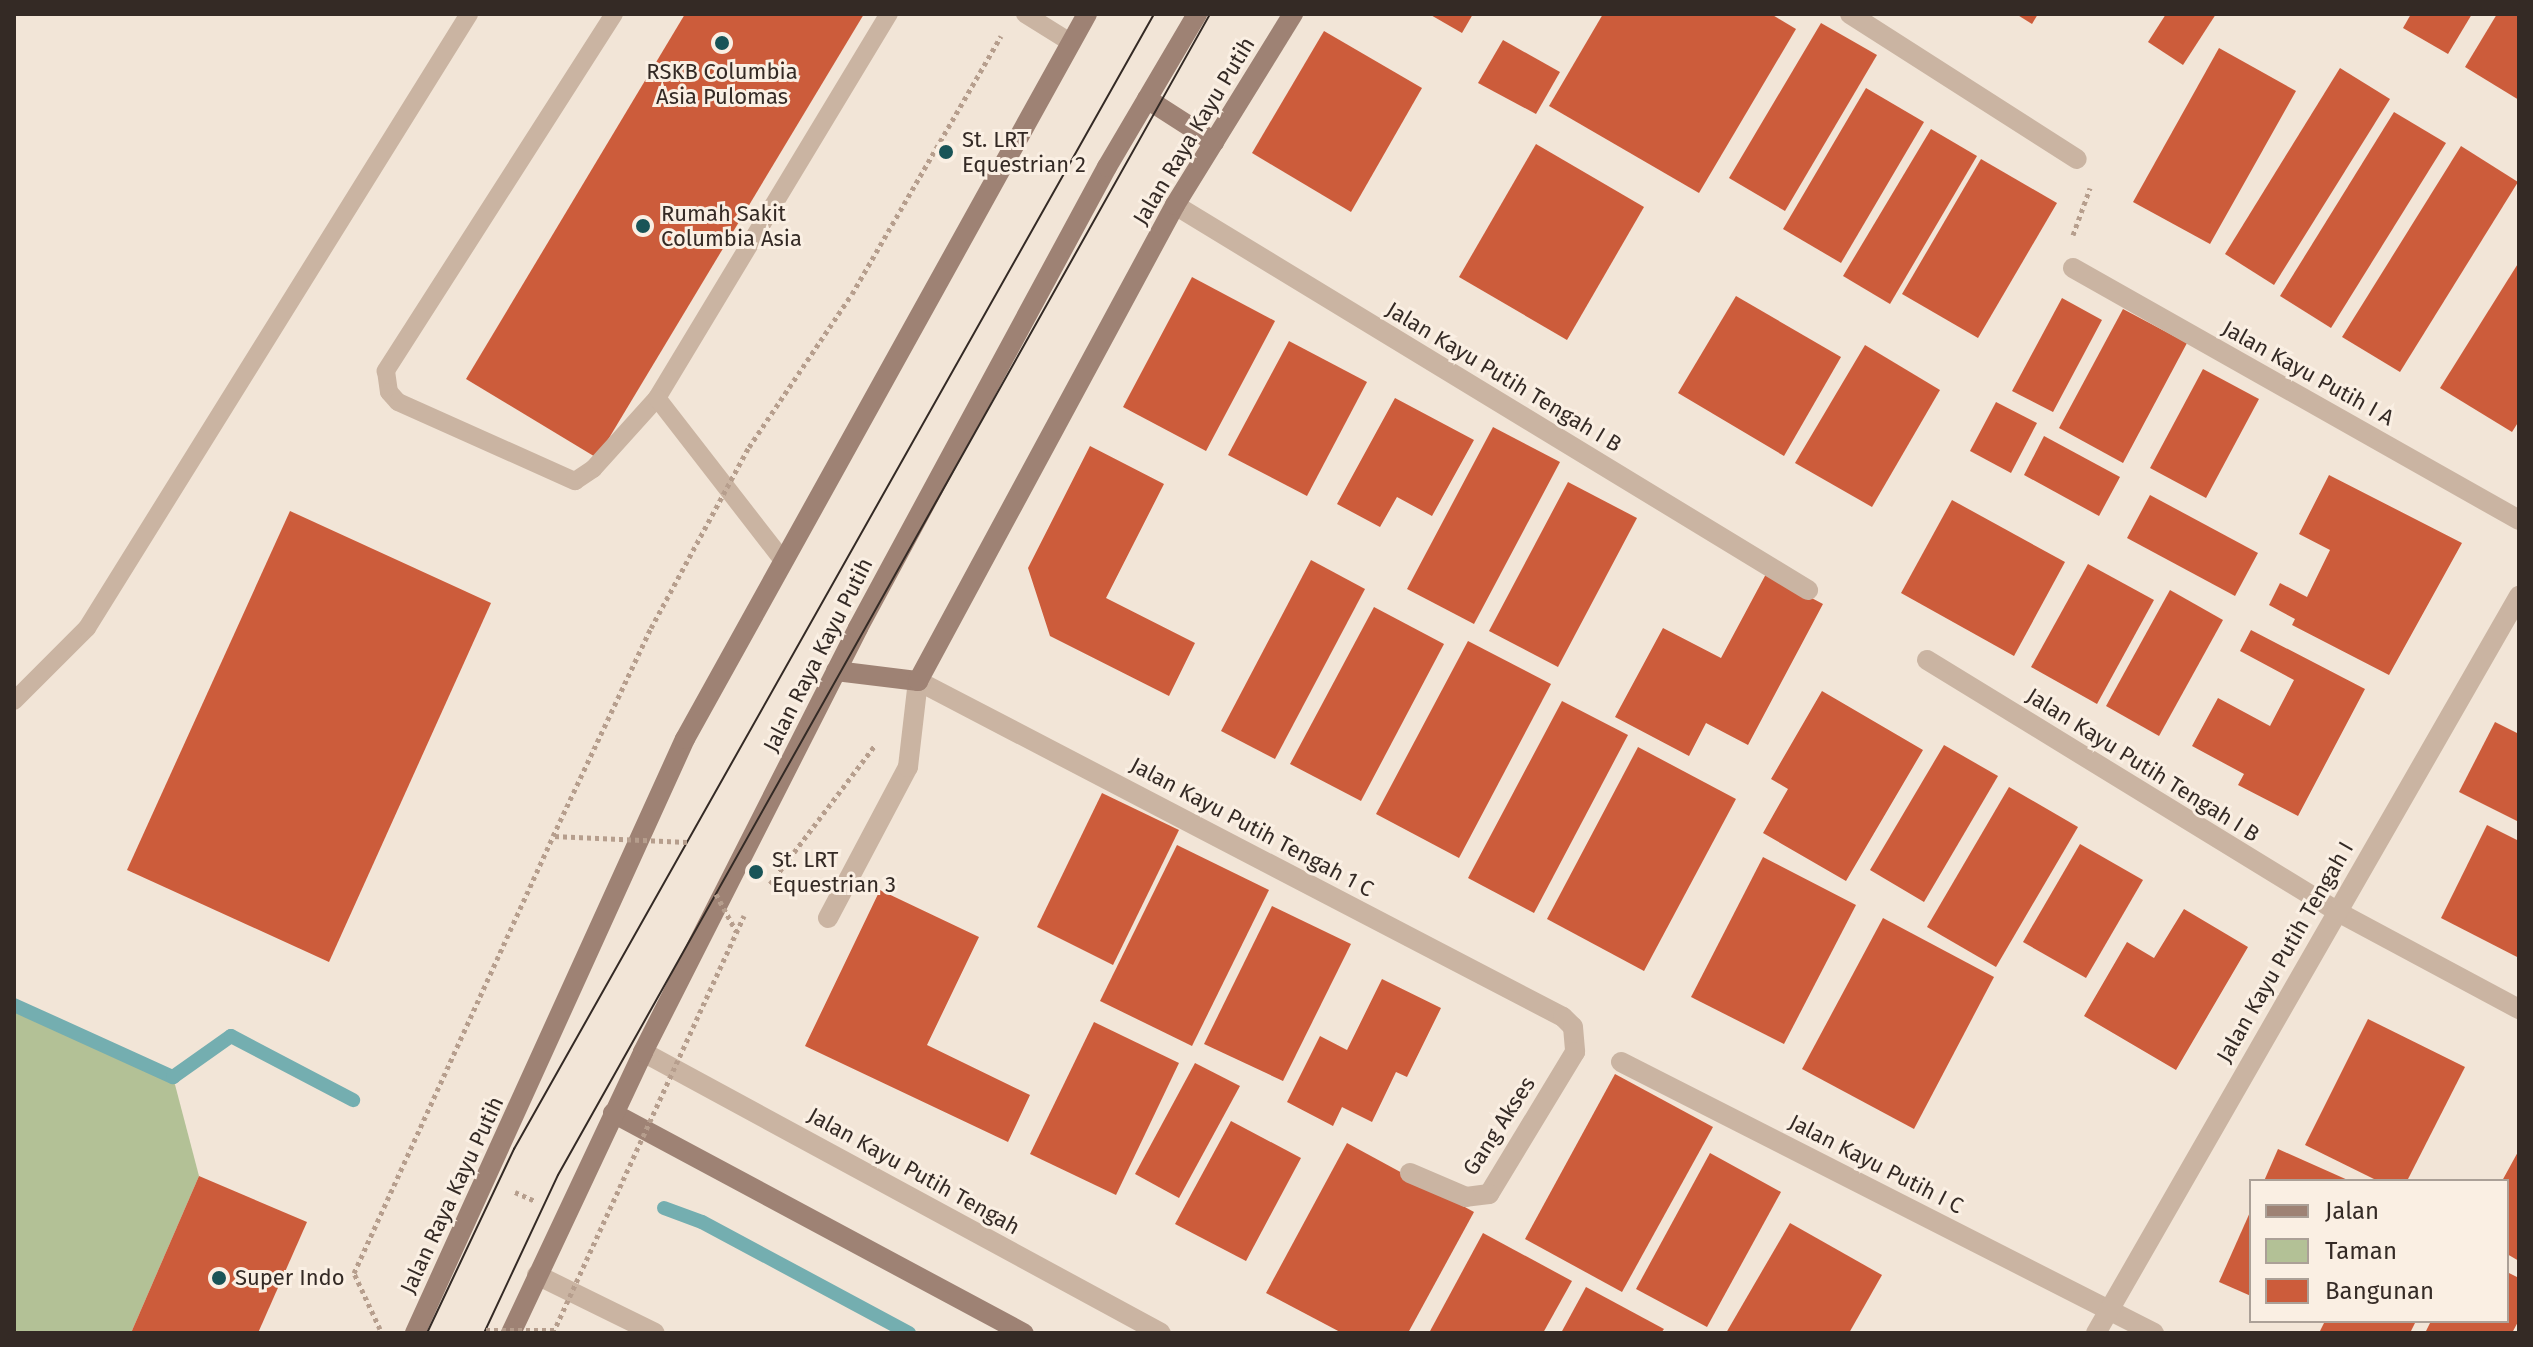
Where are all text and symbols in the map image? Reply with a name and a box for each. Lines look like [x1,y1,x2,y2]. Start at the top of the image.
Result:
marker: RSKB Columbia Asia Pulomas [711,32,733,54]
street label: Jalan Raya Kayu Putih [1127,32,1261,230]
place label: RSKB Columbia Asia Pulomas [646,58,798,110]
place label: St. LRT Equestrian 2 [962,126,1086,178]
marker: St. LRT Equestrian 2 [937,143,955,161]
place label: Rumah Sakit Columbia Asia [661,200,802,252]
marker: Rumah Sakit Columbia Asia [632,215,654,237]
street label: Jalan Kayu Putih Tengah I B [1382,296,1626,458]
street label: Jalan Kayu Putih I A [2218,315,2398,431]
street label: Jalan Raya Kayu Putih [758,553,878,757]
street label: Jalan Kayu Putih Tengah I B [2022,682,2264,848]
street label: Jalan Kayu Putih Tengah 1 C [1126,752,1378,902]
street label: Jalan Kayu Putih Tengah I [2211,837,2359,1067]
place label: St. LRT Equestrian 3 [772,846,896,898]
marker: St. LRT Equestrian 3 [747,863,765,881]
street label: Gang Akses [1457,1072,1541,1180]
street label: Jalan Raya Kayu Putih [395,1092,509,1298]
street label: Jalan Kayu Putih Tengah [803,1102,1025,1240]
street label: Jalan Kayu Putih I C [1785,1109,1967,1219]
legend [2249,1179,2509,1323]
text: Jalan [2325,1197,2379,1225]
text: Taman [2325,1237,2397,1265]
place label: Super Indo [235,1265,345,1291]
marker: Super Indo [210,1269,228,1287]
text: Bangunan [2325,1277,2434,1305]

